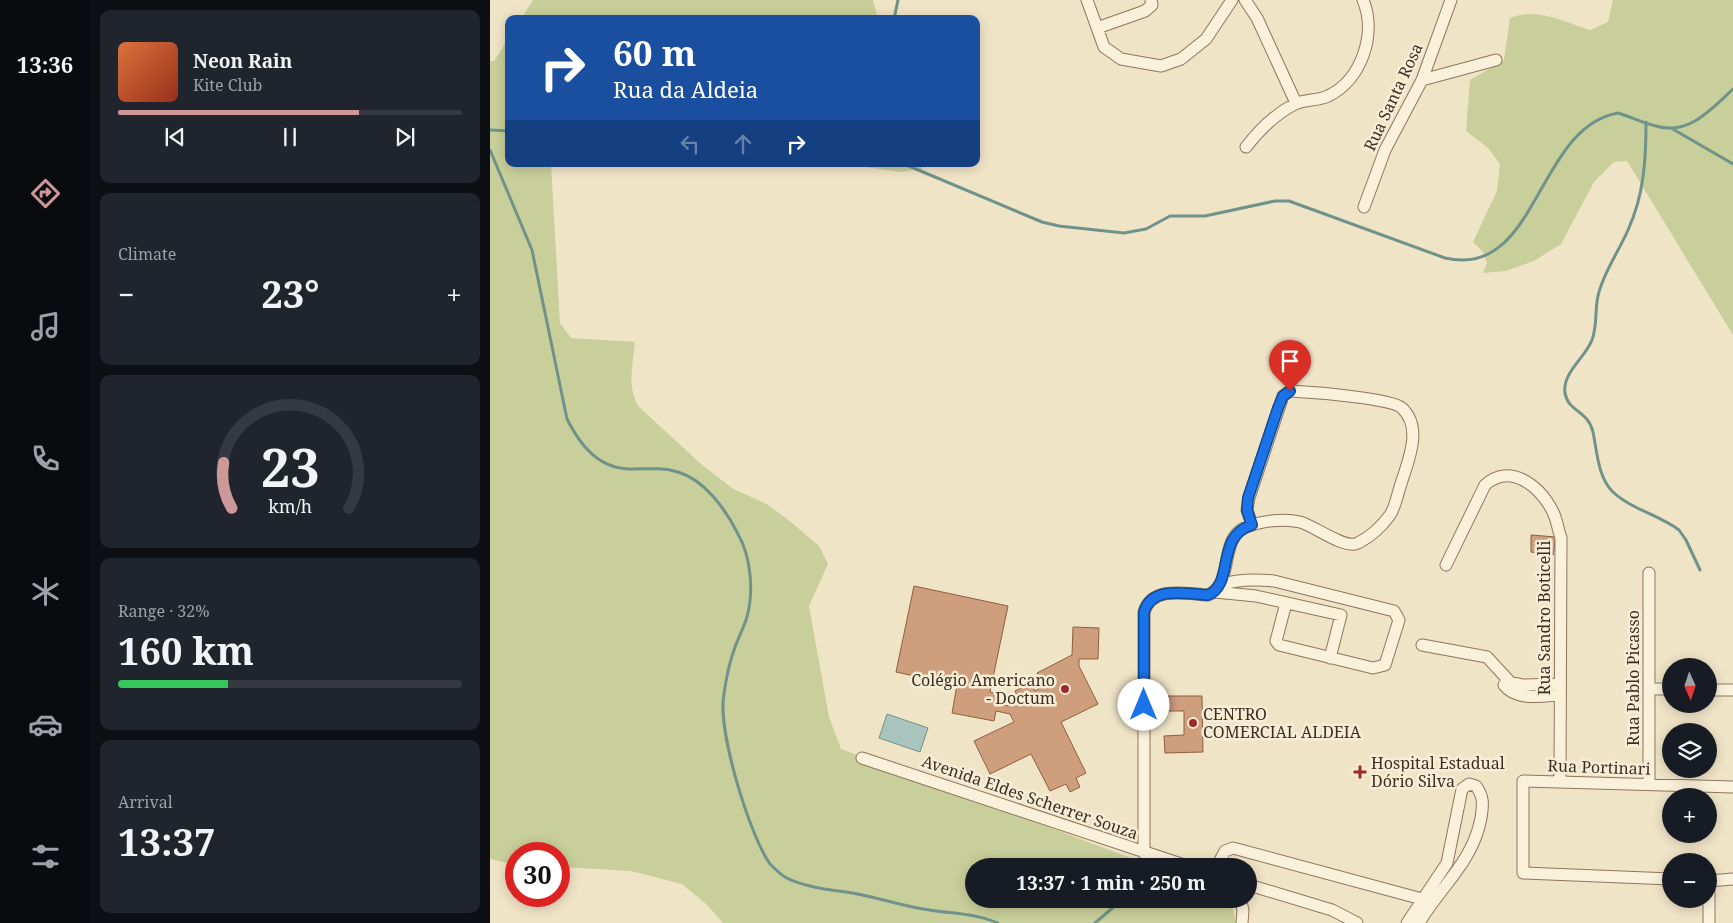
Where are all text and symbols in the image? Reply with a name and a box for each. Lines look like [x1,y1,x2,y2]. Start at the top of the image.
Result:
text: 60 m [613,29,696,76]
icon: right [530,35,595,100]
street label: Rua Santa Rosa [1358,40,1428,154]
text: Neon Rain [193,48,292,74]
text: 13:36 [17,49,73,79]
text: Kite Club [193,74,262,96]
text: Rua da Aldeia [613,74,758,104]
icon: previous [161,123,189,151]
icon: pause [276,123,304,151]
icon: next [391,123,419,151]
icon: left [676,130,704,158]
icon: ahead [729,130,757,158]
icon: right [782,130,810,158]
icon: directions [28,176,63,211]
text: Climate [118,243,176,265]
text: 23° [261,267,319,319]
text: − [118,275,134,313]
text: + [446,275,462,313]
icon: music [28,309,63,344]
pin [1269,340,1311,391]
icon: arrive [1276,347,1304,375]
text: 23 [261,431,319,502]
icon: phone [28,441,63,476]
text: km/h [268,494,312,518]
street label: Rua Sandro Boticelli [1533,541,1555,695]
icon: climate [28,574,63,609]
text: Range · 32% [118,600,210,622]
street label: Rua Pablo Picasso [1622,610,1644,746]
text: 160 km [118,624,254,676]
north arrow [1662,658,1718,712]
map controls [1662,658,1717,908]
place label: Colégio Americano - Doctum [911,669,1055,709]
position arrow [1117,678,1169,730]
marker: Colégio Americano - Doctum [1059,683,1071,695]
place label: CENTRO COMERCIAL ALDEIA [1203,703,1362,743]
icon: car [28,707,63,742]
marker: CENTRO COMERCIAL ALDEIA [1187,717,1199,729]
button: layers [1662,723,1717,778]
street label: Avenida Eldes Scherrer Souza [919,750,1141,844]
place label: Hospital Estadual Dório Silva [1371,752,1505,792]
street label: Rua Portinari [1547,754,1651,780]
marker: Hospital Estadual Dório Silva [1353,765,1367,779]
button: + [1662,788,1717,843]
text: Arrival [118,791,173,813]
text: 13:37 [118,815,215,867]
icon: filters [28,839,63,874]
speed limit sign: 30 [505,842,570,907]
button: − [1662,853,1717,908]
text: 13:37 · 1 min · 250 m [1016,870,1206,896]

